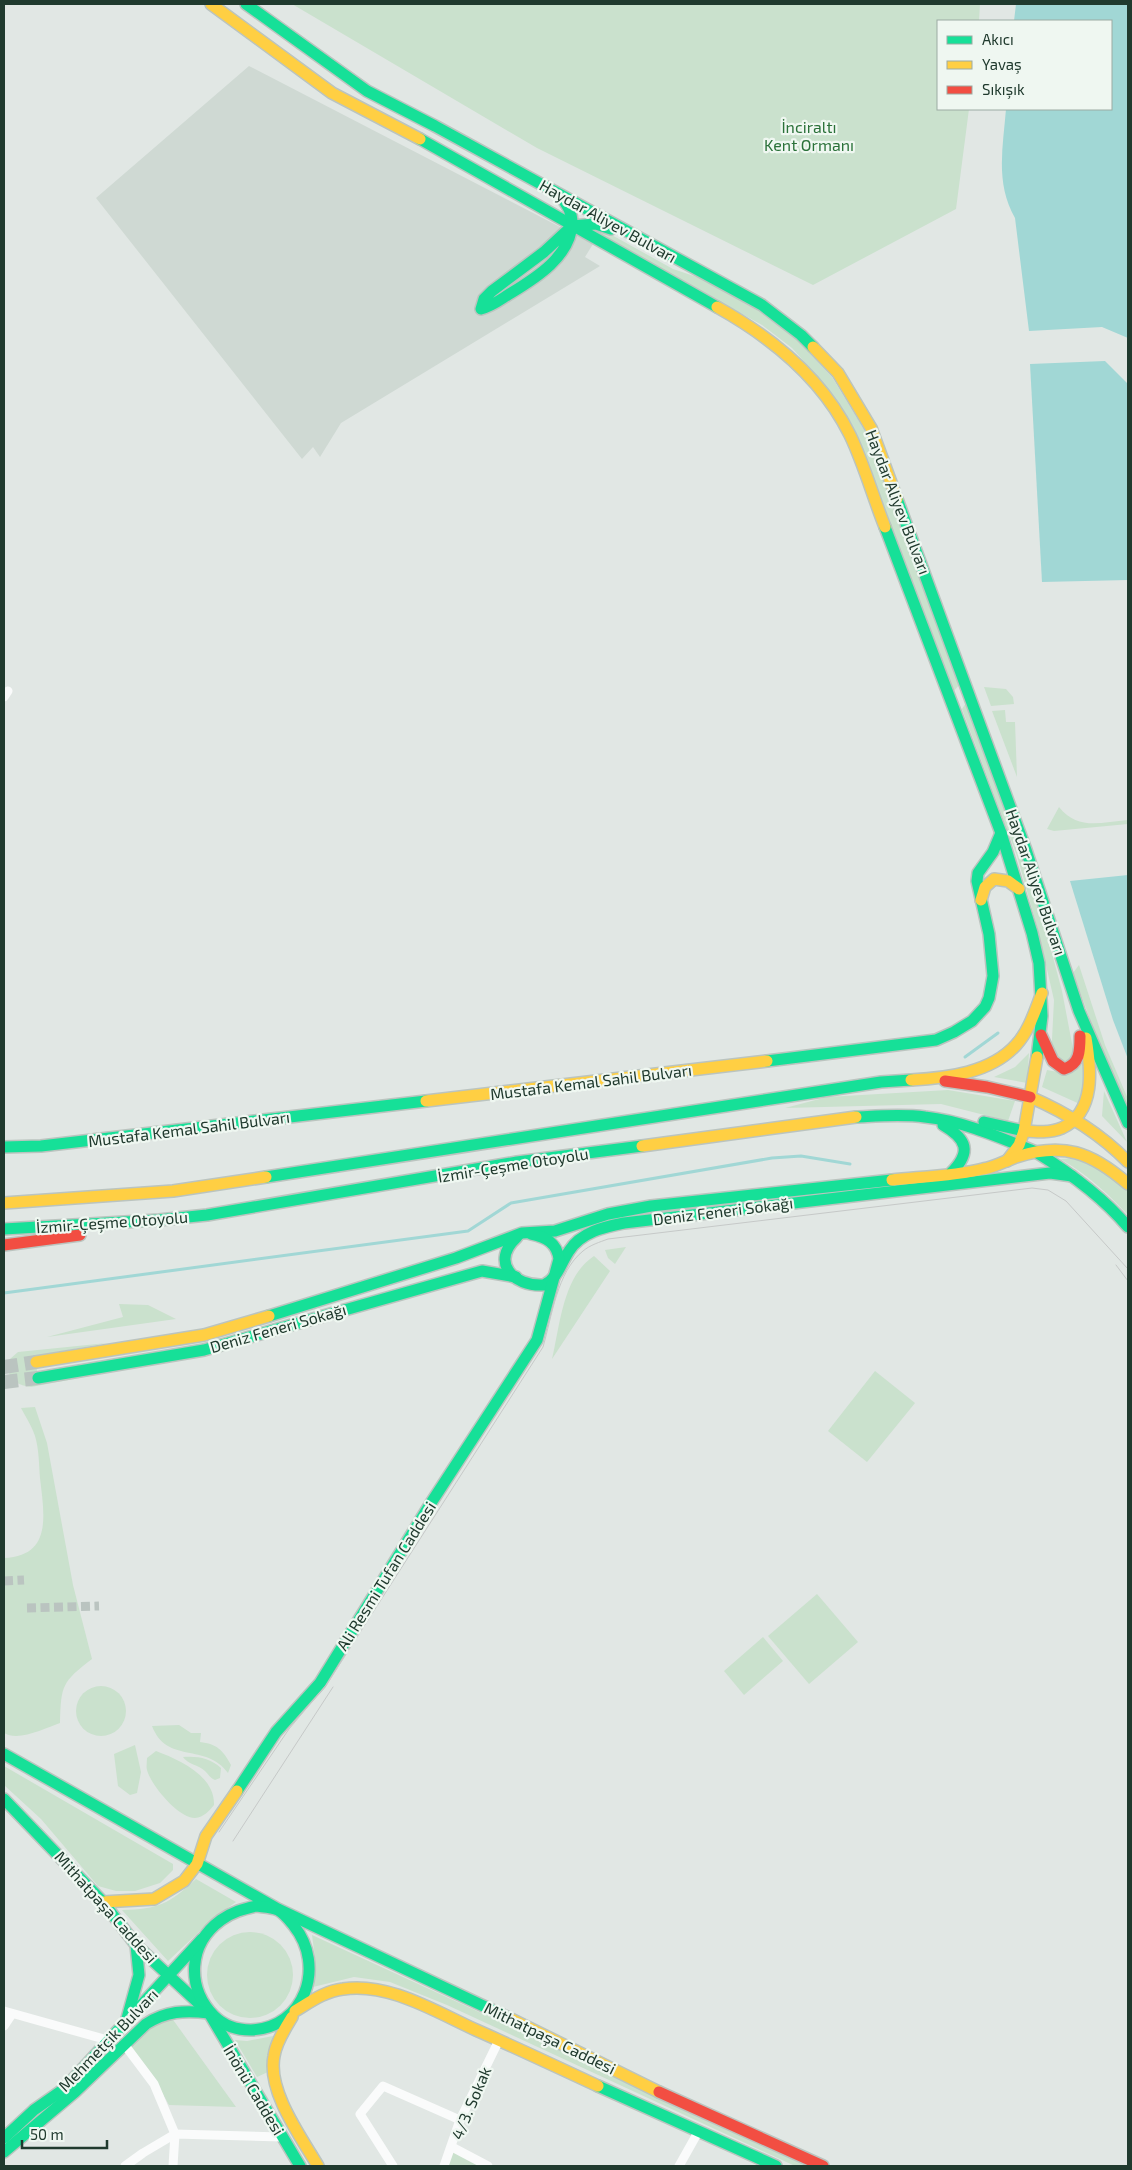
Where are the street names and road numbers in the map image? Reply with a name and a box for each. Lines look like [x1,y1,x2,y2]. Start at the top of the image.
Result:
street label: Haydar Aliyev Bulvarı [537,175,680,266]
street label: Haydar Aliyev Bulvarı [862,427,935,577]
street label: Haydar Aliyev Bulvarı [1003,806,1070,957]
street label: Mustafa Kemal Sahil Bulvarı [489,1060,693,1103]
street label: Mustafa Kemal Sahil Bulvarı [87,1107,291,1150]
street label: İzmir-Çeşme Otoyolu [436,1143,590,1187]
street label: Deniz Feneri Sokağı [652,1192,794,1229]
street label: İzmir-Çeşme Otoyolu [35,1207,189,1237]
street label: Deniz Feneri Sokağı [208,1299,348,1356]
street label: Ali Resmi Tufan Caddesi [332,1498,439,1654]
street label: Mithatpaşa Caddesi [50,1847,162,1967]
street label: Mehmetçik Bulvarı [54,1984,162,2096]
street label: Mithatpaşa Caddesi [481,1998,619,2078]
street label: İnönü Caddesi [220,2041,289,2138]
street label: 4/3. Sokak [447,2063,494,2142]

